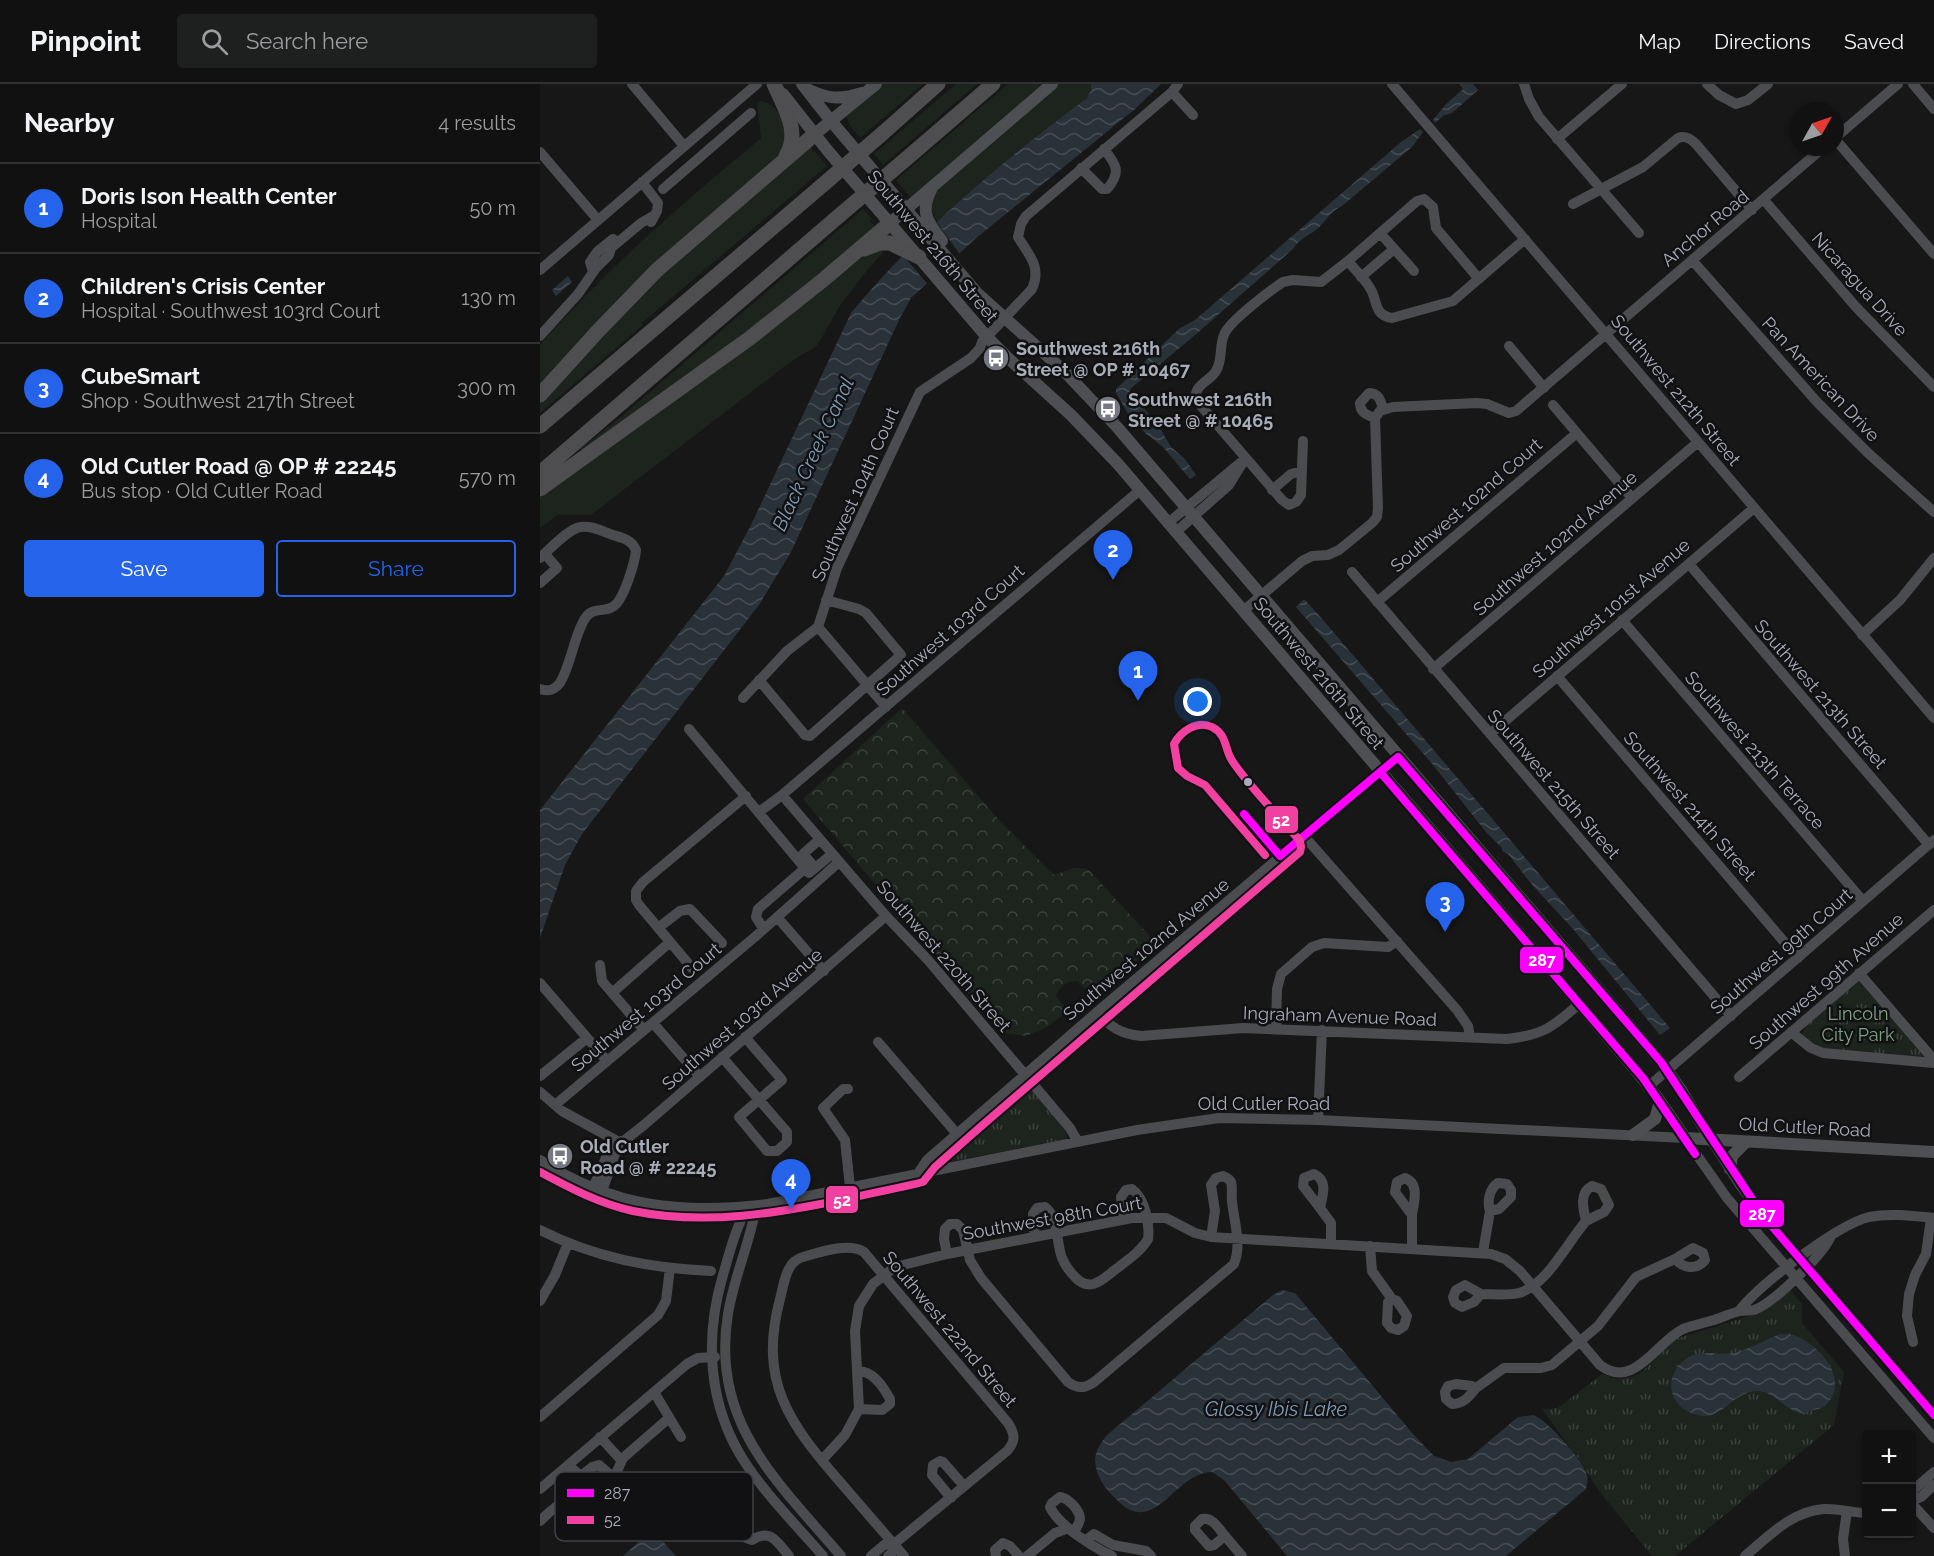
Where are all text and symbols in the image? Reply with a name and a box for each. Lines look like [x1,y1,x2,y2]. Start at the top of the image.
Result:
search box [177,14,597,68]
text: Pinpoint [30,25,141,58]
icon: search [198,25,231,58]
text: Search here [246,28,368,54]
text: Map [1638,29,1681,54]
text: Directions [1714,29,1811,54]
text: Saved [1844,29,1904,54]
north arrow [1790,102,1844,156]
text: Nearby [24,108,114,138]
text: 4 results [438,111,516,135]
street label: Southwest 216th Street [863,166,1003,326]
text: Doris Ison Health Center [81,183,337,209]
street label: Anchor Road [1657,185,1753,271]
text: 1 [39,196,48,220]
text: 50 m [469,196,516,220]
text: Hospital [81,209,157,233]
street label: Nicaragua Drive [1808,228,1913,341]
text: Children's Crisis Center [81,273,325,299]
text: 2 [38,286,49,310]
text: 130 m [461,286,516,310]
text: Hospital · Southwest 103rd Court [81,299,380,323]
street label: Southwest 212th Street [1607,310,1745,470]
street label: Pan American Drive [1758,312,1884,446]
place label: Southwest 216th Street @ OP # 10467 [1016,338,1191,380]
bus stop icon: Southwest 216th Street @ OP # 10467 [981,343,1011,373]
text: CubeSmart [81,363,200,389]
water label: Black Creek Canal [767,373,859,535]
text: 3 [38,376,49,400]
text: 300 m [457,376,516,400]
text: Shop · Southwest 217th Street [81,389,355,413]
place label: Southwest 216th Street @ # 10465 [1128,389,1273,431]
bus stop icon: Southwest 216th Street @ # 10465 [1093,394,1123,424]
street label: Southwest 104th Court [807,404,903,584]
street label: Southwest 102nd Court [1386,434,1546,576]
text: Old Cutler Road @ OP # 22245 [81,453,396,479]
text: 4 [38,466,49,490]
text: 570 m [459,466,516,490]
street label: Southwest 102nd Avenue [1469,466,1641,620]
text: Bus stop · Old Cutler Road [81,479,322,503]
pin: 2 [1094,530,1132,580]
street label: Southwest 101st Avenue [1528,534,1694,682]
button: Save [24,540,264,597]
button: Share [276,540,516,597]
street label: Southwest 103rd Court [872,560,1028,700]
street label: Southwest 216th Street [1249,593,1389,753]
street label: Southwest 213th Street [1751,615,1891,773]
pin: 1 [1118,652,1158,701]
street label: Southwest 213th Terrace [1681,667,1830,834]
your location [1183,687,1212,716]
street label: Southwest 215th Street [1484,705,1624,863]
street label: Southwest 214th Street [1620,727,1760,885]
unlabelled marker [1242,776,1254,788]
line badge: 52 [1264,805,1299,834]
text: 52 [1272,811,1290,830]
street label: Southwest 102nd Avenue [1059,873,1233,1024]
street label: Southwest 220th Street [873,876,1015,1036]
pin: 3 [1426,882,1464,932]
street label: Southwest 99th Court [1706,884,1856,1018]
street label: Southwest 99th Avenue [1745,908,1908,1054]
street label: Southwest 103rd Court [567,938,725,1076]
street label: Southwest 103rd Avenue [658,943,827,1094]
line badge: 287 [1519,946,1564,974]
text: 287 [1528,951,1556,970]
street label: Ingraham Avenue Road [1243,1002,1437,1030]
park label: Lincoln City Park [1822,1003,1895,1045]
street label: Old Cutler Road [1198,1093,1330,1114]
street label: Old Cutler Road [1738,1113,1872,1141]
place label: Old Cutler Road @ # 22245 [580,1136,716,1178]
bus stop icon: Old Cutler Road @ # 22245 [545,1141,575,1171]
pin: 4 [772,1160,810,1209]
line badge: 52 [825,1185,859,1214]
text: 52 [833,1191,851,1210]
street label: Southwest 98th Court [961,1192,1143,1244]
line badge: 287 [1739,1199,1785,1228]
text: 287 [1748,1205,1776,1224]
street label: Southwest 222nd Street [879,1247,1021,1411]
water label: Glossy Ibis Lake [1205,1397,1348,1421]
map controls [1862,1430,1916,1538]
button: + [1862,1430,1916,1484]
legend [555,1472,753,1541]
text: 287 [604,1484,631,1503]
button: − [1862,1484,1916,1538]
text: 52 [604,1511,621,1530]

